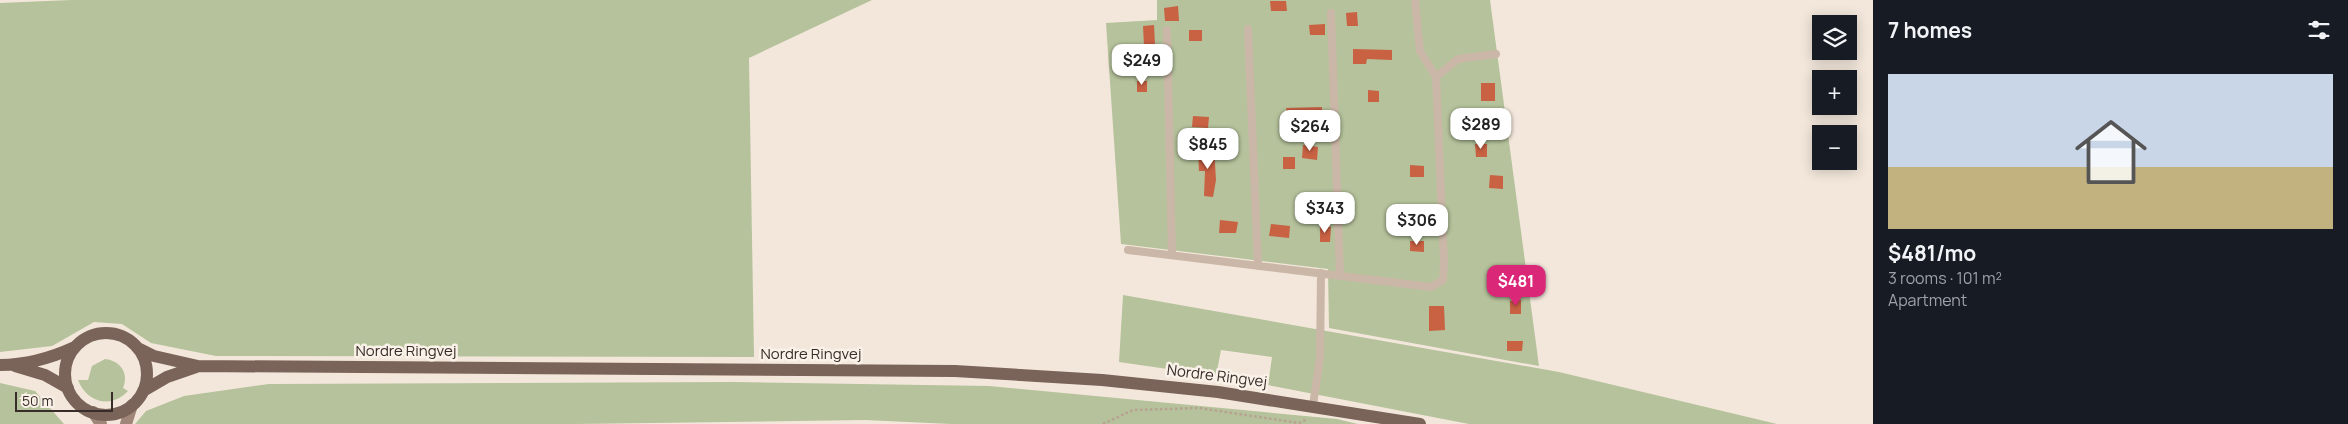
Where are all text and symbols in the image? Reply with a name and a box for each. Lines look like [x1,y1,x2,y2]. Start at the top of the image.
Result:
map controls [1812,15,1857,170]
button: layers [1812,15,1857,60]
text: 7 homes [1888,16,1972,44]
icon: filters [2305,16,2333,44]
pin: $249 [1112,44,1172,86]
text: $249 [1123,49,1161,71]
button: + [1812,70,1857,115]
icon: home [2066,107,2156,197]
pin: $289 [1451,108,1511,150]
pin: $264 [1280,110,1340,152]
text: $289 [1461,113,1501,135]
text: $264 [1290,115,1330,137]
button: − [1812,125,1857,170]
pin: $845 [1178,128,1238,170]
text: $845 [1189,133,1227,155]
pin: $343 [1295,192,1355,234]
text: $343 [1306,197,1344,219]
pin: $306 [1387,204,1447,246]
text: $306 [1397,209,1437,231]
text: $481/mo [1888,239,1976,267]
pin: $481 [1486,264,1546,307]
text: 3 rooms · 101 m² [1888,267,2002,289]
text: $481 [1498,270,1534,292]
text: Apartment [1888,289,1967,311]
street label: Nordre Ringvej [356,340,456,361]
street label: Nordre Ringvej [761,343,861,364]
street label: Nordre Ringvej [1166,359,1268,392]
scale bar [15,389,112,412]
text: 50 m [22,391,53,410]

